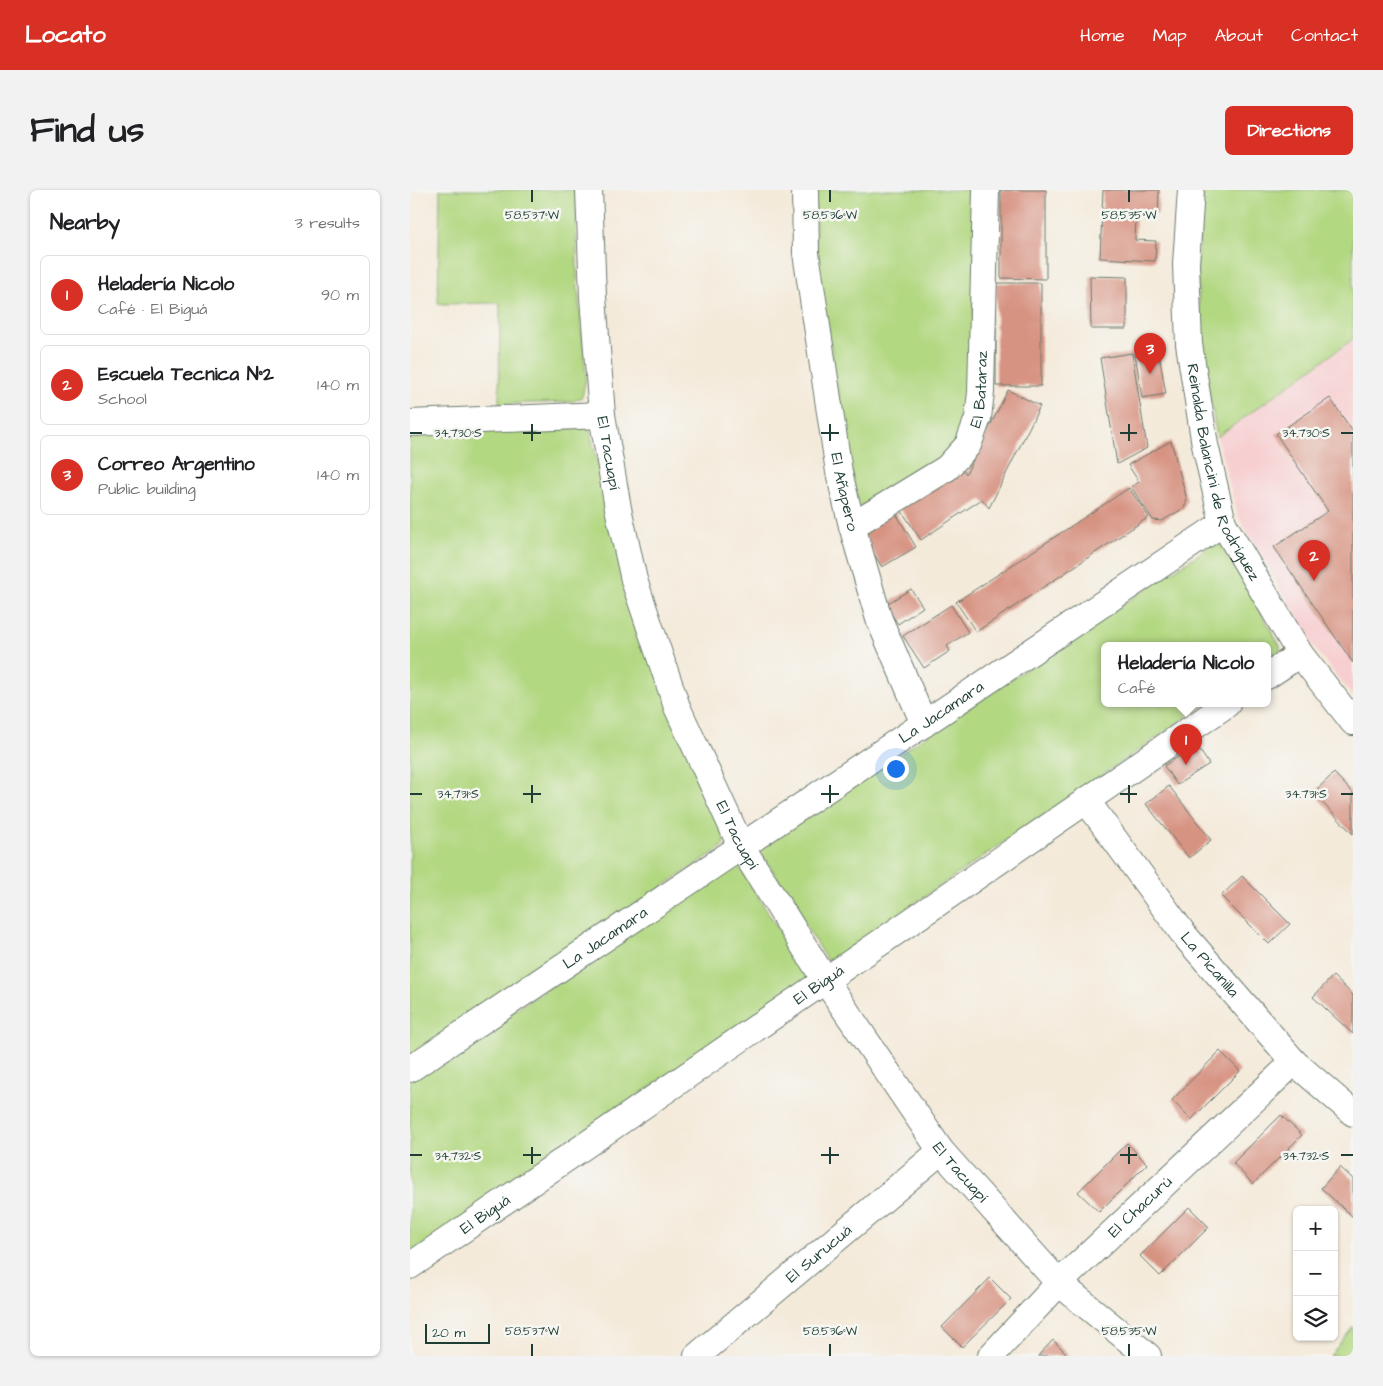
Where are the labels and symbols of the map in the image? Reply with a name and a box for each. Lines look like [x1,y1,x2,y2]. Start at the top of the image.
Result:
text: 58.537°W [505,207,560,224]
text: 58.536°W [803,207,858,224]
text: 58.535°W [1102,207,1157,224]
pin: 3 [1134,333,1166,374]
street label: El Bataraz [964,350,993,431]
street label: Reinalda Balancini de Rodríguez [1181,362,1266,585]
street label: El Tacuapí [591,415,626,492]
text: 34.730°S [434,425,482,442]
text: 34.730°S [1282,425,1330,442]
street label: El Añapero [825,451,864,534]
pin: 2 [1298,540,1330,581]
street label: La Jacamara [894,676,988,749]
pin: 1 [1170,724,1202,765]
your location [883,756,909,782]
text: 34.731°S [437,786,479,803]
text: 34.731°S [1285,786,1327,803]
street label: El Tacuapí [711,797,764,874]
street label: La Jacamara [558,902,652,974]
street label: La Picanilla [1175,927,1244,1002]
street label: El Biguá [789,960,848,1010]
street label: El Tacuapí [927,1138,993,1208]
text: 34.732°S [435,1148,482,1165]
text: 34.732°S [1283,1148,1330,1165]
street label: El Chacurú [1103,1171,1177,1243]
street label: El Biguá [455,1189,515,1240]
street label: El Surucuá [781,1220,856,1288]
scale bar [425,1321,490,1344]
text: 58.537°W [505,1323,560,1340]
text: 58.536°W [803,1323,858,1340]
text: 58.535°W [1102,1323,1157,1340]

